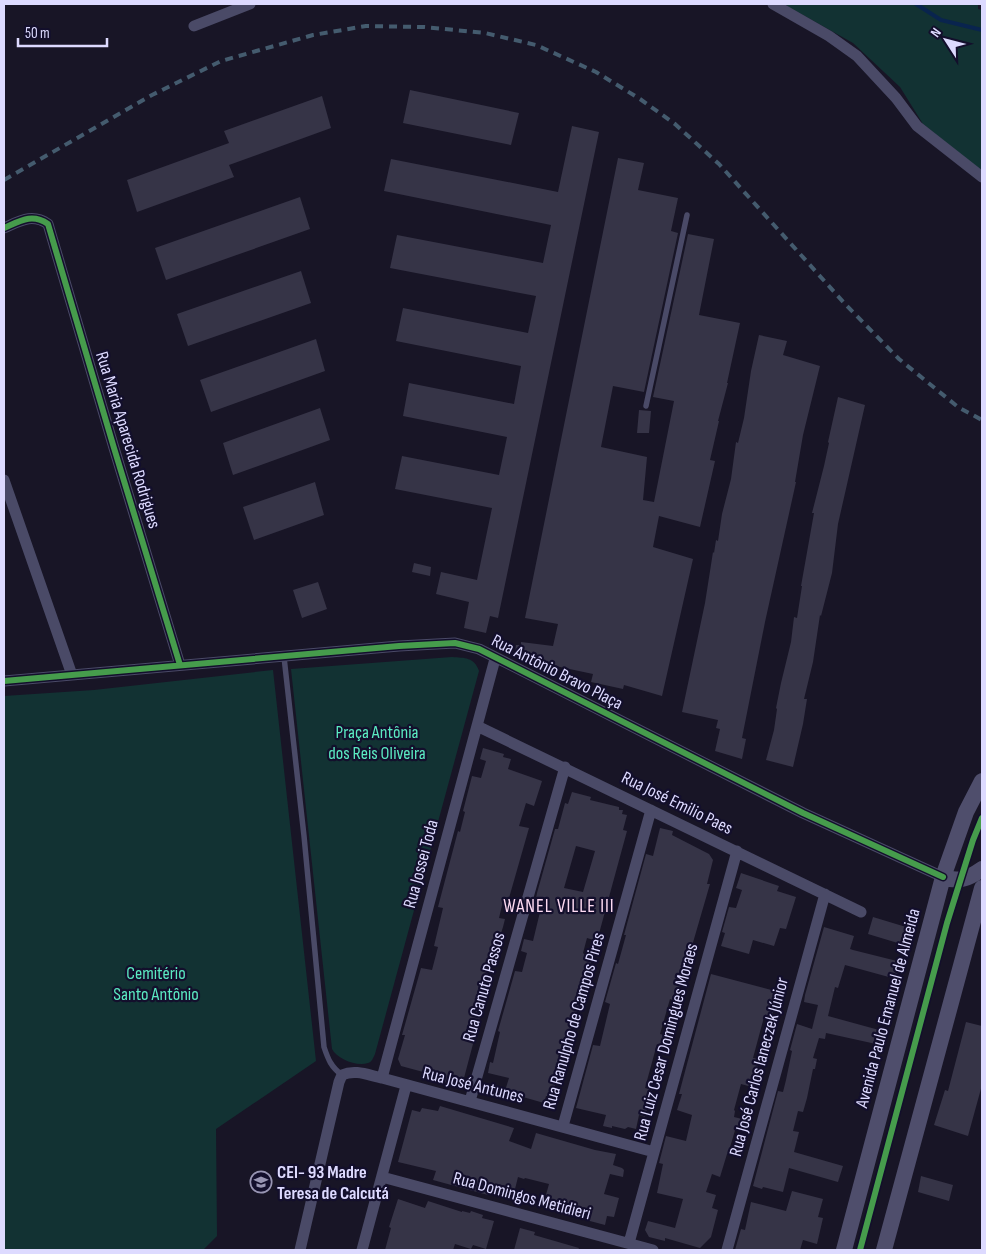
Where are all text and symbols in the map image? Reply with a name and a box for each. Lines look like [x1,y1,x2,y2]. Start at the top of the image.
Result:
scale bar [18,15,106,47]
north arrow [921,15,971,65]
text: 50 m [25,24,50,43]
text: N [927,25,945,41]
street label: Rua Maria Aparecida Rodrigues [91,349,165,531]
street label: Rua Antônio Bravo Plaça [488,630,626,714]
park label: Praça Antônia dos Reis Oliveira [328,722,426,764]
street label: Rua José Emilio Paes [618,767,736,839]
street label: Rua Jossei Toda [399,817,443,911]
district label: WANEL VILLE III [503,895,615,918]
street label: Avenida Paulo Emanuel de Almeida [851,906,925,1111]
street label: Rua Canuto Passos [458,930,510,1044]
street label: Rua Ranulpho de Campos Pires [539,930,609,1112]
street label: Rua Luiz Cesar Domingues Moraes [630,941,702,1143]
park label: Cemitério Santo Antônio [113,963,199,1005]
street label: Rua José Carlos Ianeczek Júnior [725,975,793,1159]
street label: Rua José Antunes [420,1062,526,1108]
place label: CEI- 93 Madre Teresa de Calcutá [277,1162,389,1204]
street label: Rua Domingos Metidieri [451,1168,593,1224]
school or university icon: CEI- 93 Madre Teresa de Calcutá [249,1170,273,1194]

